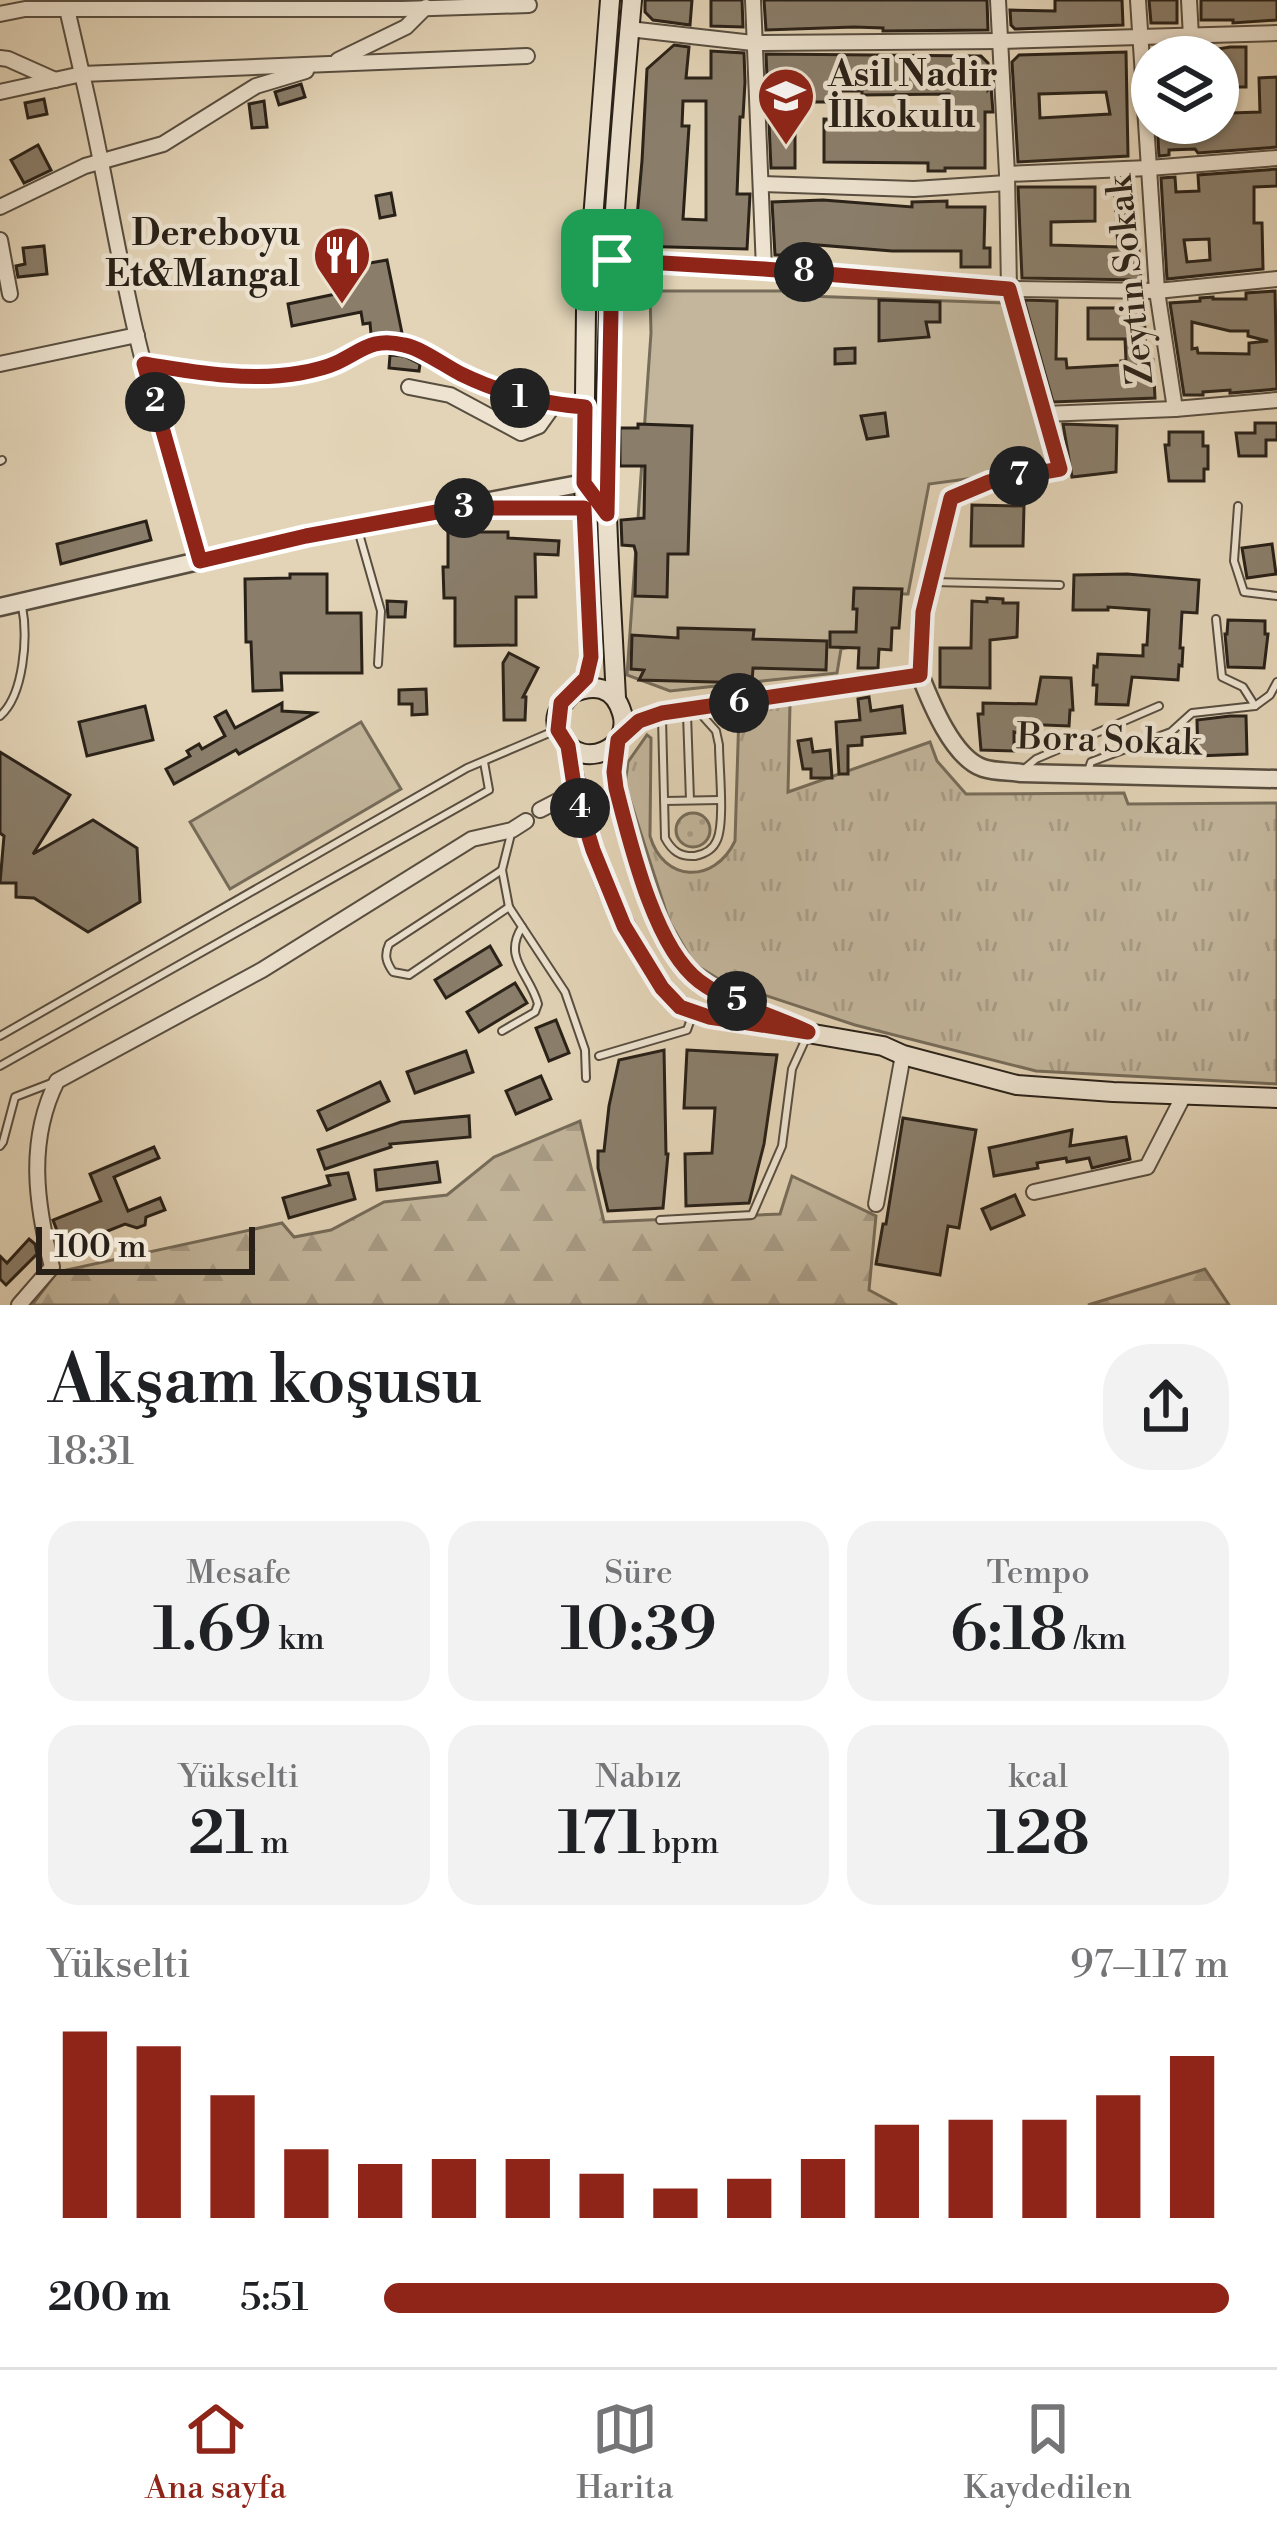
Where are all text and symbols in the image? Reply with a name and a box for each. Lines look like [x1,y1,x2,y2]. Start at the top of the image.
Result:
map controls [1131,36,1239,144]
button: layers [1131,36,1239,144]
place label: Asil Nadir İlkokulu [827,53,998,139]
school or university icon: Asil Nadir İlkokulu [755,65,817,147]
street label: Zeytin Sokak [1097,171,1164,387]
pin [561,209,663,311]
place label: Dereboyu Et&Mangal [105,212,300,298]
restaurant icon: Dereboyu Et&Mangal [311,224,373,306]
icon: arrive [579,227,645,293]
pin: 8 [774,242,834,302]
text: 8 [793,251,815,292]
pin: 1 [490,368,550,428]
pin: 2 [125,372,185,432]
text: 1 [512,377,528,418]
text: 2 [145,381,165,422]
pin: 7 [989,446,1049,506]
text: 7 [1009,455,1029,496]
pin: 3 [434,478,494,538]
text: 3 [454,487,474,528]
pin: 6 [709,673,769,733]
text: 6 [729,682,749,723]
street label: Bora Sokak [1015,715,1204,767]
pin: 4 [550,778,610,838]
text: 4 [569,787,591,828]
pin: 5 [707,971,767,1031]
text: 5 [727,980,747,1021]
scale bar [36,1221,255,1274]
text: 100 m [54,1227,147,1268]
text: Akşam koşusu [48,1341,482,1424]
button: share [1103,1344,1229,1470]
text: 18:31 [48,1428,134,1477]
text: Mesafe [186,1553,291,1594]
text: Süre [604,1553,673,1594]
text: Tempo [987,1553,1090,1594]
text: 1.69 [153,1594,272,1669]
text: 10:39 [560,1594,717,1669]
text: 6:18 [950,1594,1067,1669]
text: km [272,1619,325,1660]
text: /km [1067,1619,1126,1660]
text: Yükselti [179,1757,299,1798]
text: Nabız [595,1757,682,1798]
text: kcal [1008,1757,1068,1798]
text: 21 [188,1798,253,1873]
text: 171 [558,1798,646,1873]
text: 128 [987,1798,1090,1873]
text: m [253,1823,289,1864]
text: bpm [646,1823,719,1864]
text: Yükselti [48,1941,190,1990]
text: 97–117 m [1070,1941,1229,1990]
text: 200 m [48,2274,171,2323]
text: 5:51 [240,2274,309,2323]
tab: Ana sayfa [145,2396,286,2509]
tab: Harita [576,2396,674,2509]
tab: Kaydedilen [964,2396,1132,2509]

